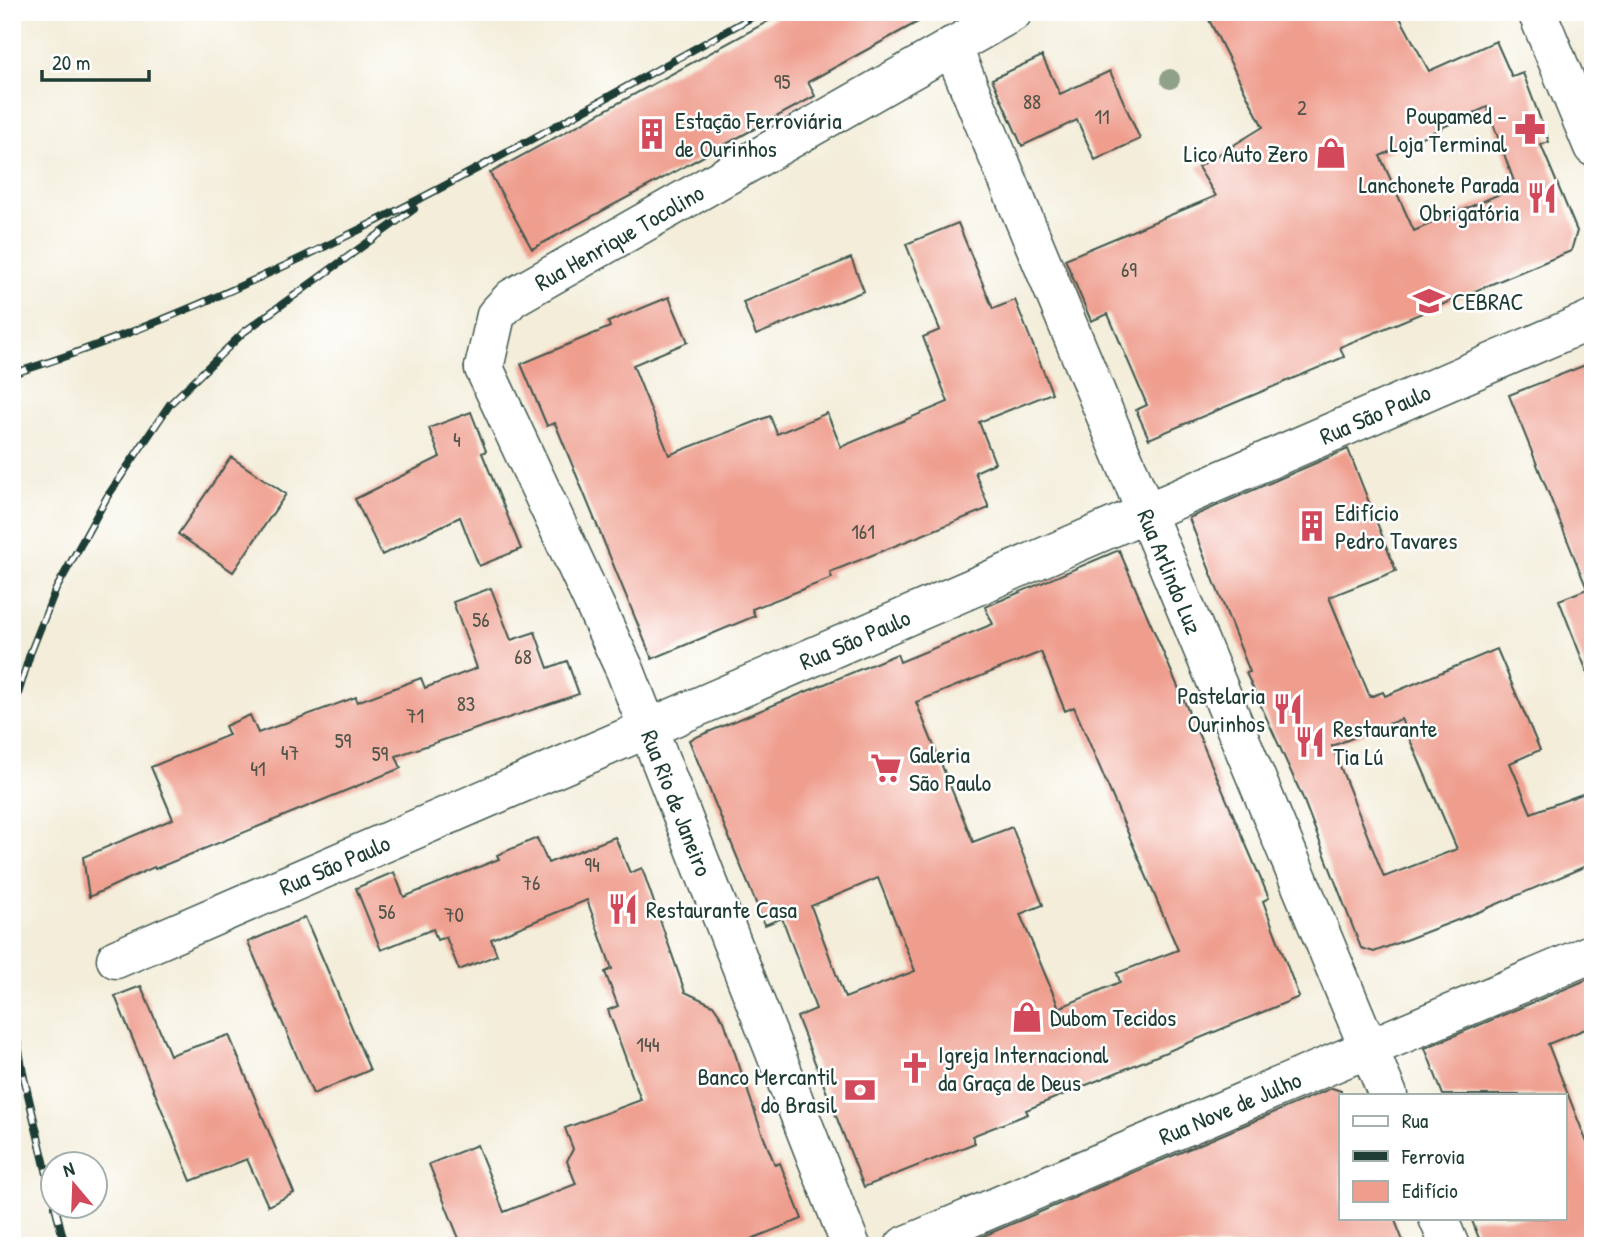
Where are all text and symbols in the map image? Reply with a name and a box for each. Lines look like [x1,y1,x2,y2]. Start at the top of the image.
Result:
scale bar [42,38,149,82]
text: 20 m [52,48,90,77]
house number: 95 [774,67,790,96]
house number: 88 [1023,87,1041,116]
house number: 2 [1297,93,1307,122]
place label: Poupamed - Loja Terminal [1389,99,1508,159]
house number: 11 [1094,102,1110,131]
place label: Estação Ferroviária de Ourinhos [675,104,842,164]
pharmacy icon: Poupamed - Loja Terminal [1513,112,1547,146]
building icon: Estação Ferroviária de Ourinhos [635,117,669,151]
shop icon: Lico Auto Zero [1314,136,1348,170]
place label: Lico Auto Zero [1184,137,1308,169]
place label: Lanchonete Parada Obrigatória [1359,168,1519,228]
street label: Rua Henrique Tocolino [529,176,710,298]
restaurant icon: Lanchonete Parada Obrigatória [1525,181,1559,215]
house number: 69 [1121,255,1137,284]
school or university icon: CEBRAC [1412,284,1446,318]
place label: CEBRAC [1452,285,1524,317]
street label: Rua São Paulo [1314,375,1436,452]
house number: 4 [453,425,461,454]
place label: Edifício Pedro Tavares [1335,496,1458,556]
street label: Rua Arlindo Luz [1130,504,1211,639]
building icon: Edifício Pedro Tavares [1295,509,1329,543]
house number: 161 [851,517,875,546]
street label: Rua São Paulo [794,601,915,677]
house number: 56 [472,605,490,634]
house number: 68 [514,642,532,671]
place label: Pastelaria Ourinhos [1177,679,1265,739]
house number: 83 [457,689,475,718]
restaurant icon: Pastelaria Ourinhos [1271,692,1305,726]
house number: 71 [406,701,424,730]
place label: Restaurante Tia Lú [1333,712,1438,772]
street label: Rua Rio de Janeiro [634,725,720,881]
restaurant icon: Restaurante Tia Lú [1293,725,1327,759]
house number: 59 [335,726,352,755]
house number: 47 [281,738,299,767]
place label: Galeria São Paulo [909,738,992,798]
house number: 59 [372,739,389,768]
supermarket icon: Galeria São Paulo [869,751,903,785]
house number: 41 [250,754,266,783]
street label: Rua São Paulo [274,826,395,902]
house number: 94 [584,850,600,879]
house number: 76 [522,868,540,897]
restaurant icon: Restaurante Casa [606,892,640,926]
place label: Restaurante Casa [646,893,797,925]
house number: 56 [378,897,396,926]
house number: 70 [444,900,464,929]
shop icon: Dubom Tecidos [1010,1000,1044,1034]
place label: Dubom Tecidos [1050,1001,1176,1033]
house number: 144 [636,1030,660,1059]
place label: Igreja Internacional da Graça de Deus [938,1038,1109,1098]
church icon: Igreja Internacional da Graça de Deus [898,1051,932,1085]
place label: Banco Mercantil do Brasil [697,1060,838,1120]
street label: Rua Nove de Julho [1154,1063,1306,1152]
bank icon: Banco Mercantil do Brasil [843,1073,877,1107]
legend [1339,1094,1566,1220]
text: Rua [1402,1106,1428,1135]
text: Ferrovia [1401,1142,1464,1171]
north arrow [38,1150,108,1220]
text: N [59,1155,77,1183]
text: Edifício [1402,1176,1458,1205]

